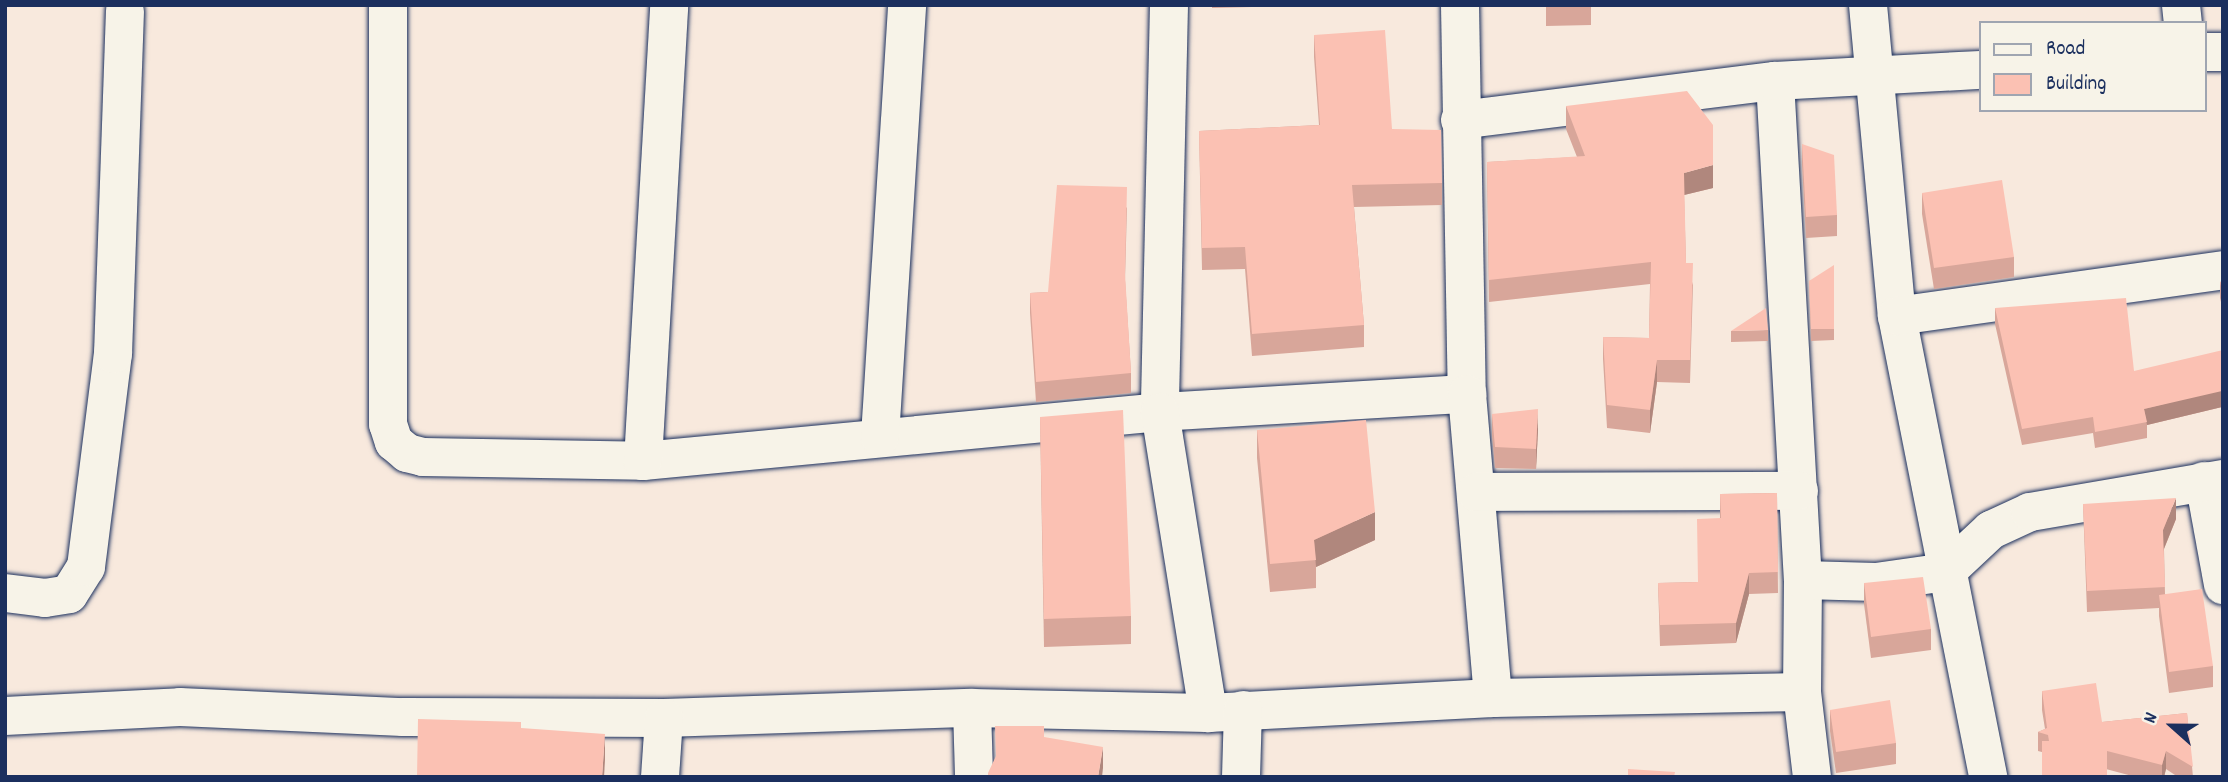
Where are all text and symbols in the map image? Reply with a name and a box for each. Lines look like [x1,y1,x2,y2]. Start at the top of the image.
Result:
legend [1980,21,2207,112]
text: Road [2046,35,2085,65]
text: Building [2046,70,2106,100]
north arrow [2137,691,2207,761]
text: N [2138,709,2166,728]

